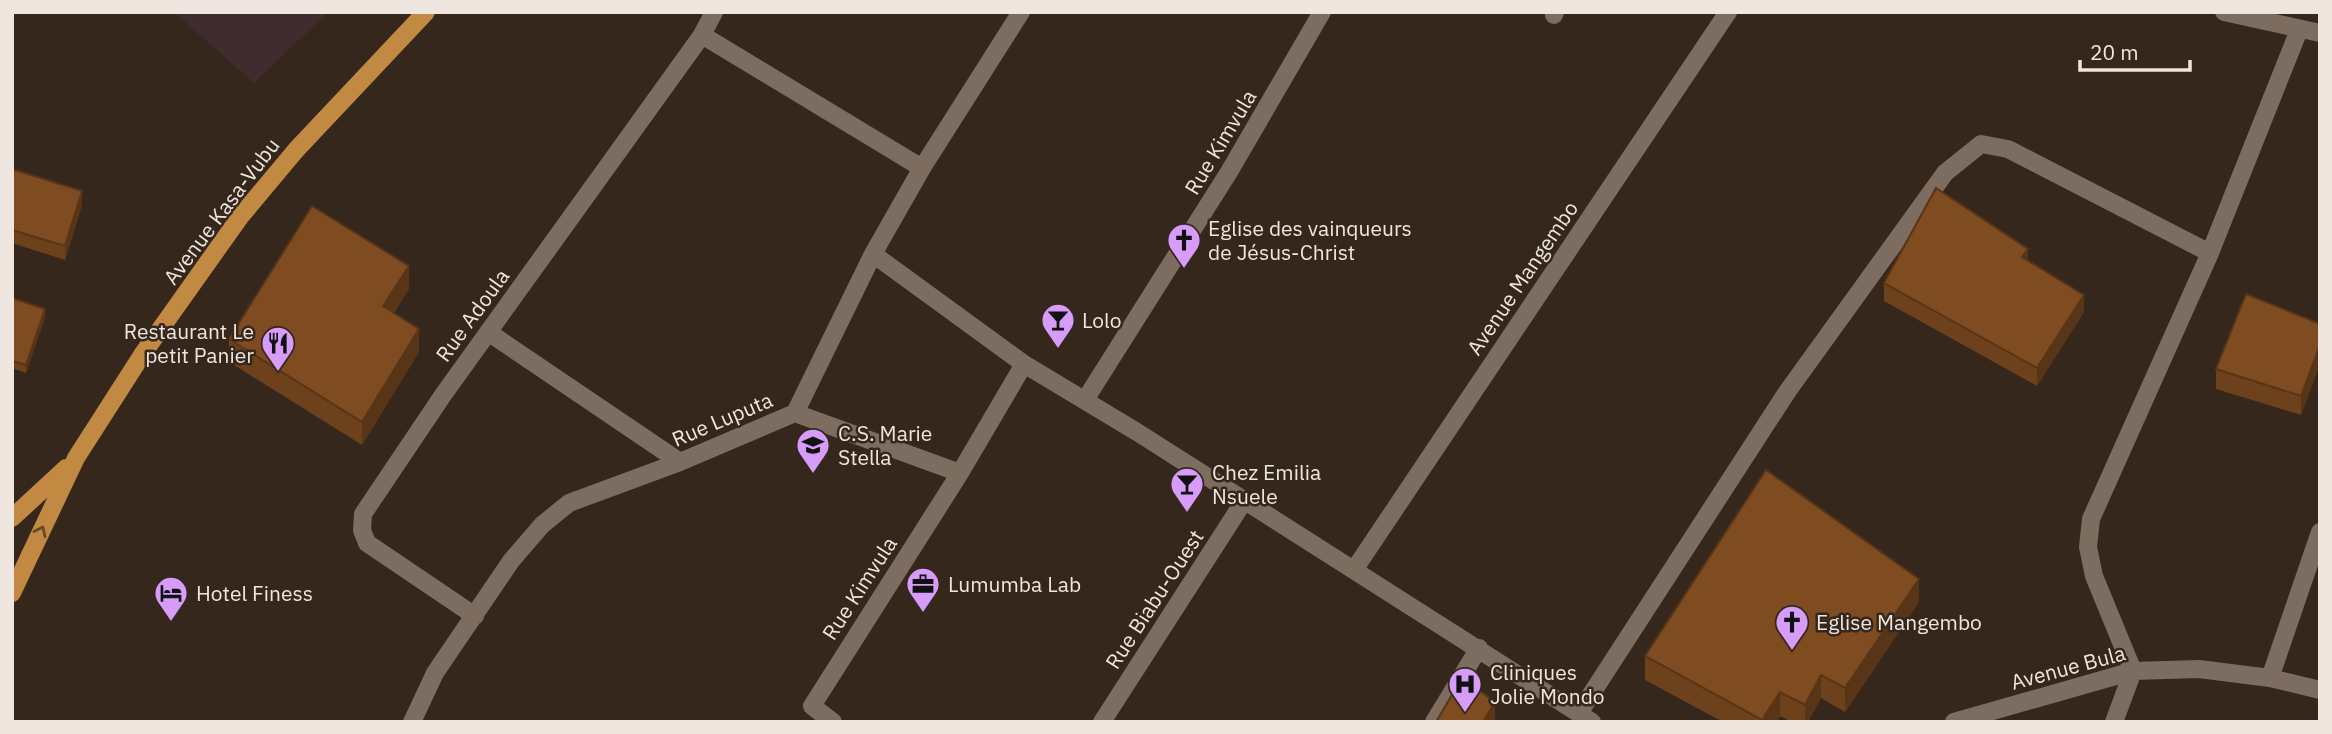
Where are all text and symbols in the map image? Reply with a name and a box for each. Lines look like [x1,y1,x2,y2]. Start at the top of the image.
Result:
scale bar [2080,28,2190,72]
text: 20 m [2090,38,2139,66]
street label: Rue Kimvula [1178,84,1262,200]
street label: Avenue Kasa-Vubu [157,132,285,290]
street label: Avenue Mangembo [1460,196,1584,360]
place label: Eglise des vainqueurs de Jésus-Christ [1208,214,1412,266]
church icon: Eglise des vainqueurs de Jésus-Christ [1165,221,1203,270]
street label: Rue Adoula [429,263,515,367]
bar icon: Lolo [1039,301,1077,350]
place label: Lolo [1082,306,1122,334]
place label: Restaurant Le petit Panier [124,317,254,369]
restaurant icon: Restaurant Le petit Panier [259,324,297,373]
street label: Rue Luputa [667,385,777,453]
place label: C.S. Marie Stella [838,419,932,471]
school or university icon: C.S. Marie Stella [794,426,832,475]
place label: Chez Emilia Nsuele [1212,458,1321,510]
bar icon: Chez Emilia Nsuele [1168,465,1206,514]
street label: Rue Biabu-Ouest [1099,524,1209,674]
one-way arrow [33,526,47,538]
street label: Rue Kimvula [815,531,903,645]
office icon: Lumumba Lab [904,565,942,614]
place label: Lumumba Lab [948,570,1081,598]
hotel icon: Hotel Finess [152,574,190,623]
place label: Hotel Finess [196,579,313,607]
church icon: Eglise Mangembo [1773,603,1811,652]
place label: Eglise Mangembo [1816,608,1982,636]
street label: Avenue Bula [2008,638,2128,696]
place label: Cliniques Jolie Mondo [1490,658,1605,710]
hospital icon: Cliniques Jolie Mondo [1446,665,1484,714]

